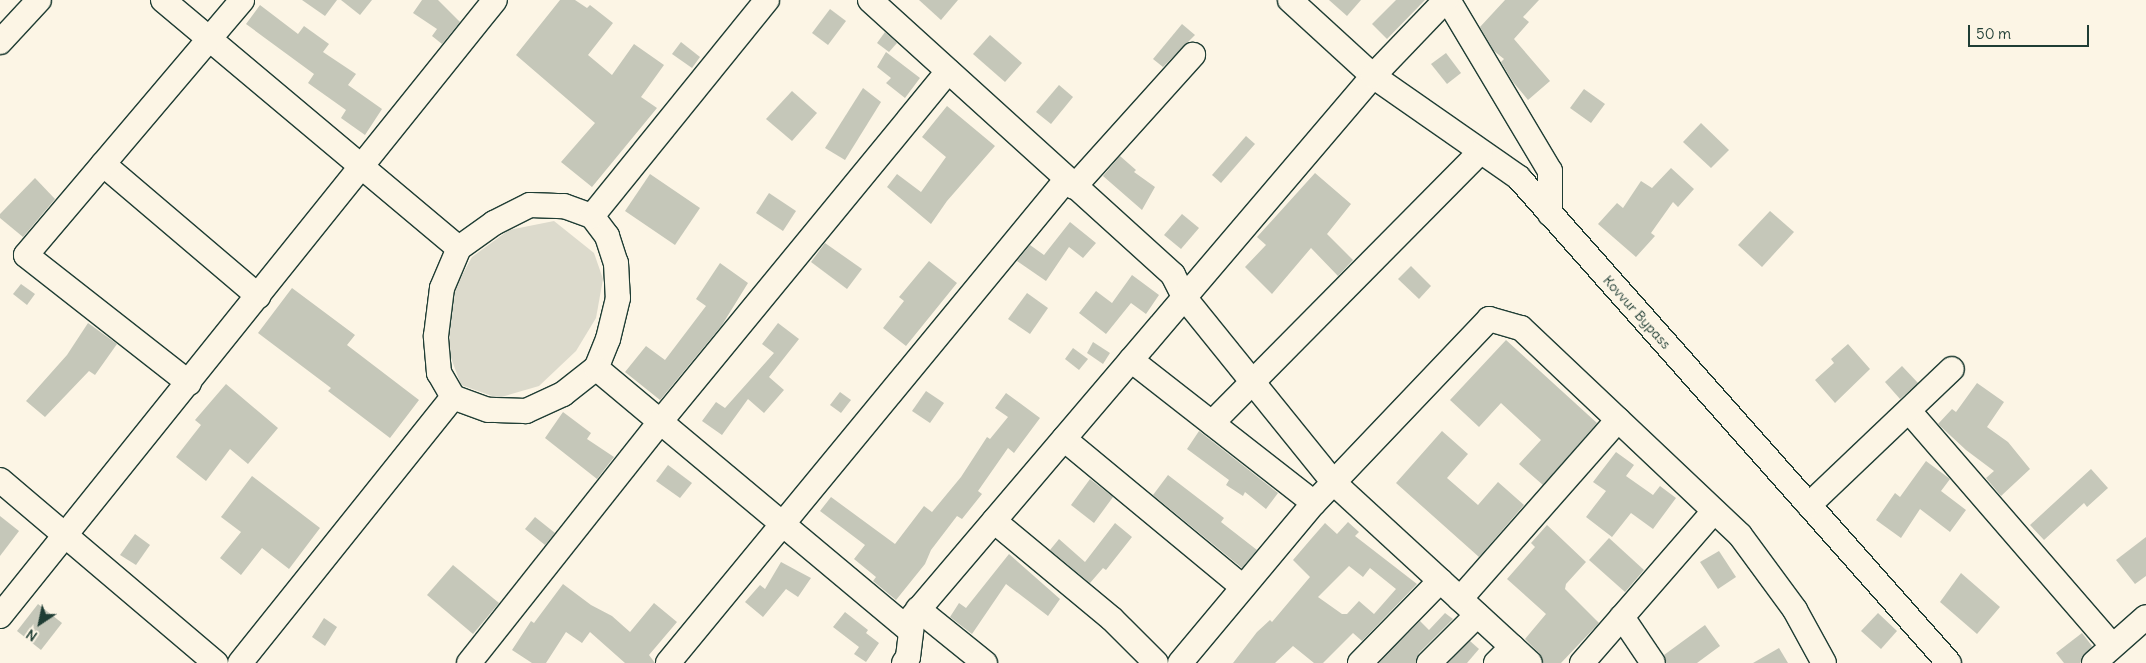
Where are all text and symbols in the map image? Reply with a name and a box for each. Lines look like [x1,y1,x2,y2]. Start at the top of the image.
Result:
scale bar [1971,15,2092,47]
text: 50 m [1976,24,2011,43]
street label: Kovvur Bypass [1600,272,1674,352]
north arrow [15,598,65,648]
text: N [23,625,41,646]

